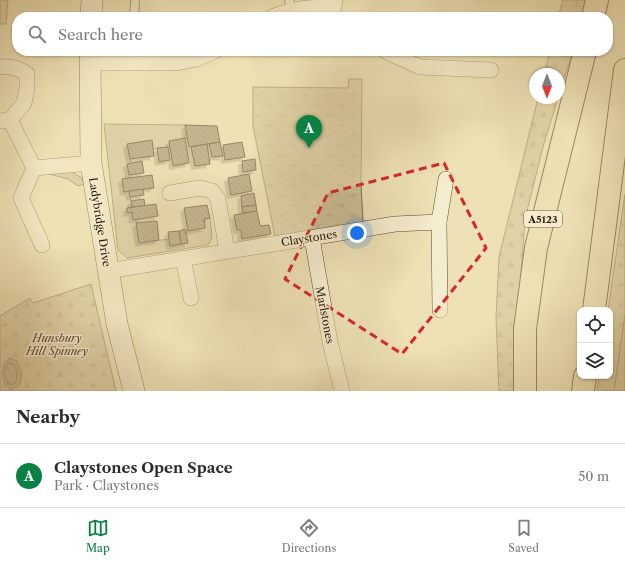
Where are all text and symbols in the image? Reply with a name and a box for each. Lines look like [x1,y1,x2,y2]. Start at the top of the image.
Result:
search box [12,12,613,56]
icon: search [26,23,48,45]
text: Search here [58,25,143,44]
north arrow [529,68,565,104]
pin: A [296,115,322,148]
street label: Ladybridge Drive [86,176,114,268]
road number: A5123 [524,211,562,227]
your location [347,223,367,243]
street label: Claystones [280,227,338,249]
street label: Marlstones [313,285,337,345]
map controls [577,307,613,379]
button: locate [577,307,613,343]
park label: Hunsbury Hill Spinney [25,331,88,358]
button: layers [577,343,613,379]
text: Nearby [16,407,80,427]
text: Claystones Open Space [54,458,233,477]
text: A [24,468,34,484]
text: 50 m [578,468,609,484]
text: Park · Claystones [54,477,159,493]
tab: Map [86,517,110,555]
tab: Directions [282,517,336,555]
tab: Saved [508,517,539,555]

